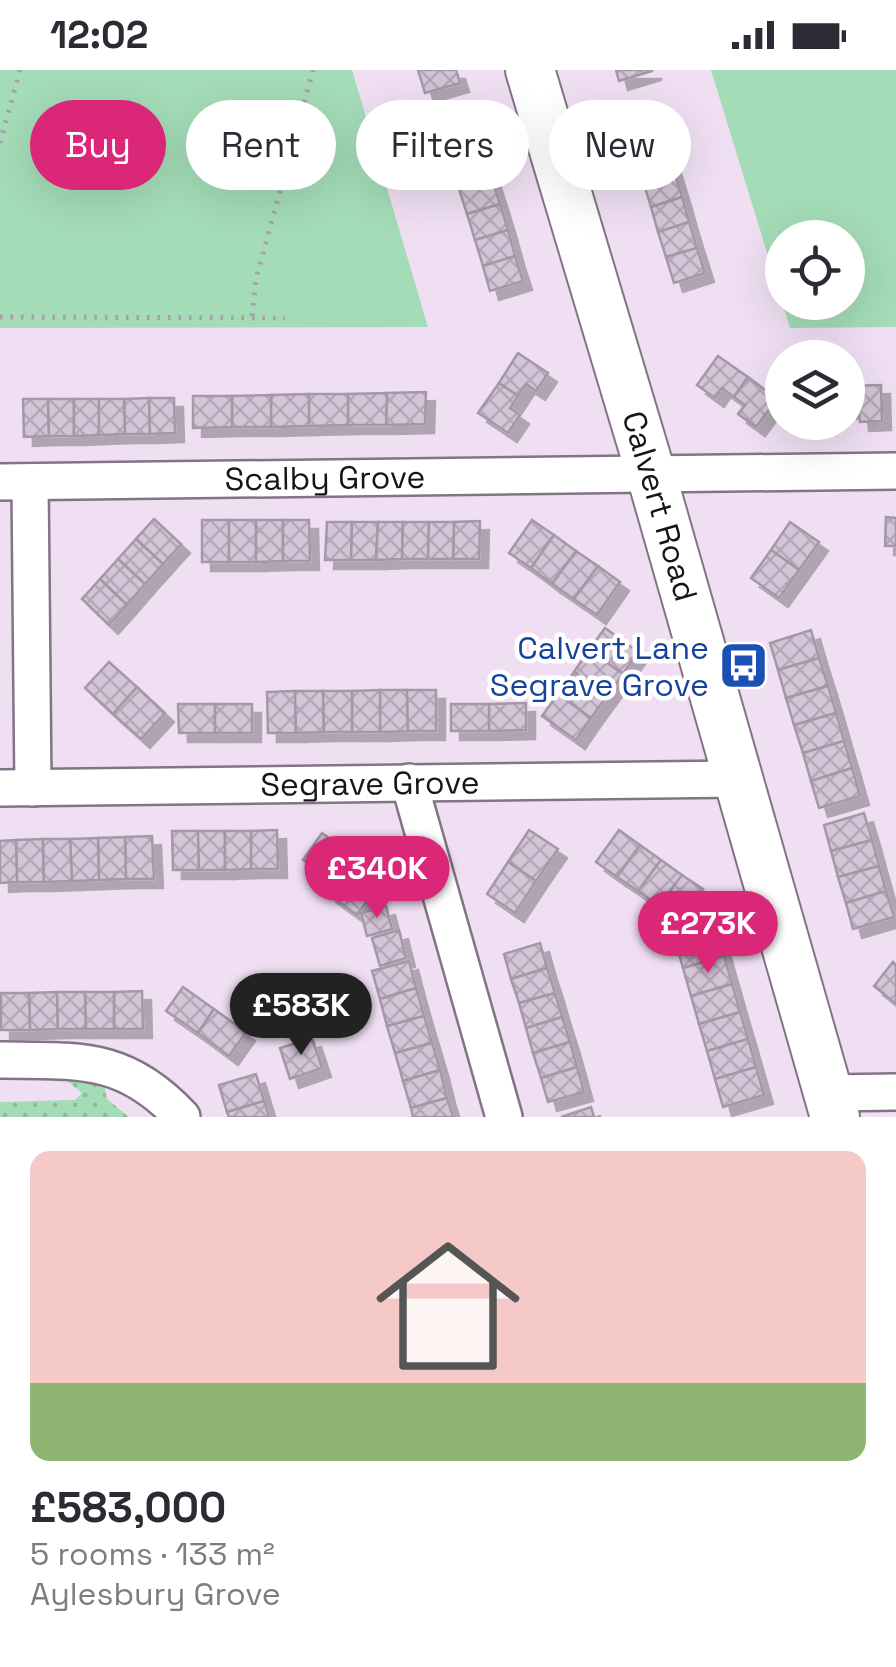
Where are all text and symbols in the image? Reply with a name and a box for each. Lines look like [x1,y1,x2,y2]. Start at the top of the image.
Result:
text: 12:02 [50,11,148,59]
chip: Buy [30,100,166,190]
chip: Rent [186,100,336,190]
chip: Filters [356,100,529,190]
chip: New [549,100,691,190]
map controls [765,220,865,440]
button: locate [765,220,865,320]
button: layers [765,340,865,440]
street label: Calvert Road [613,406,706,606]
street label: Scalby Grove [224,457,426,499]
place label: Calvert Lane Segrave Grove [490,628,709,705]
bus stop icon: Calvert Lane Segrave Grove [718,640,770,692]
street label: Segrave Grove [260,762,480,805]
pin: £340K [307,836,447,921]
text: £340K [327,848,428,888]
pin: £273K [638,891,778,976]
text: £273K [660,903,756,943]
pin: £583K [231,973,371,1058]
text: £583K [252,985,350,1025]
icon: home [358,1216,538,1396]
text: £583,000 [30,1481,226,1534]
text: 5 rooms · 133 m² [30,1534,275,1574]
text: Aylesbury Grove [30,1574,281,1614]

